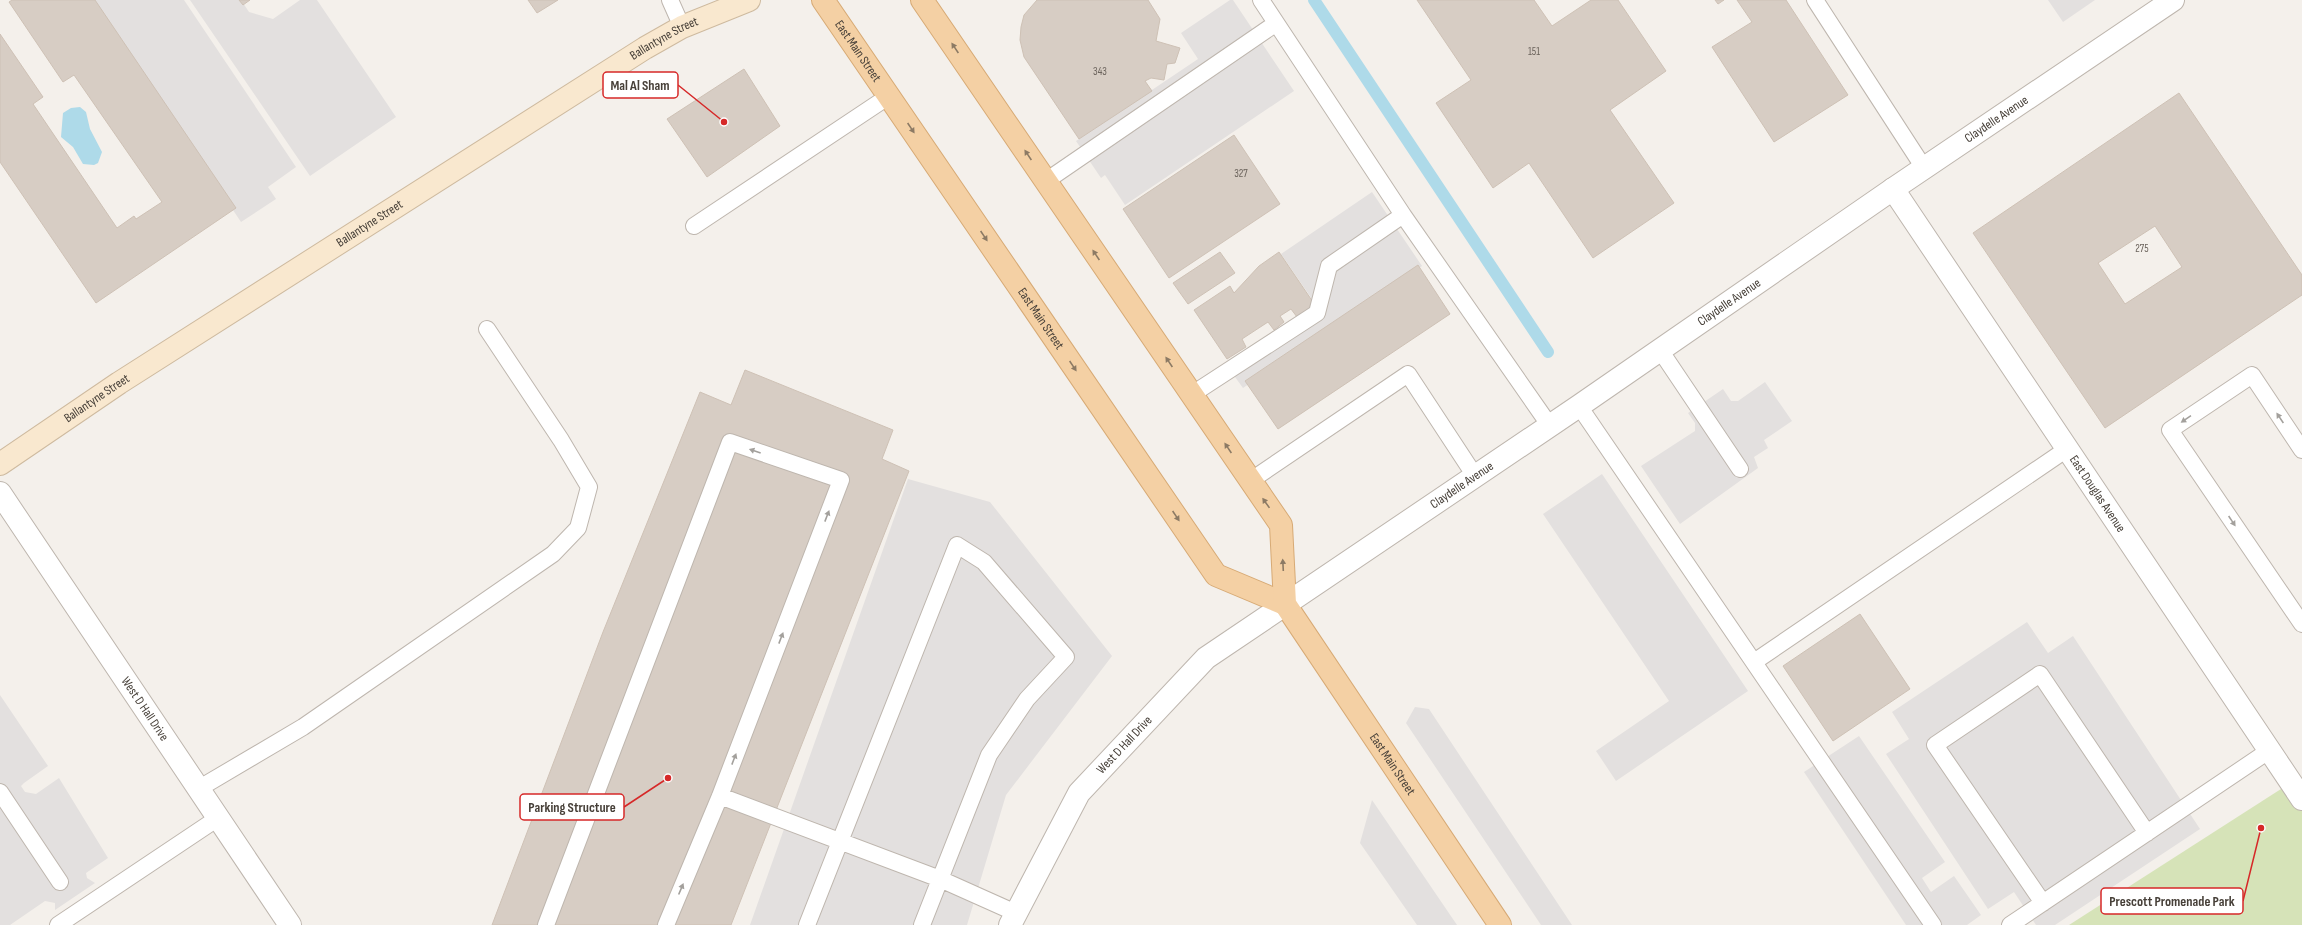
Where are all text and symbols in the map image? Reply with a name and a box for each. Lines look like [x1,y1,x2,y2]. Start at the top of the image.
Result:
street label: Ballantyne Street [627,13,701,64]
street label: East Main Street [831,17,885,85]
one-way arrow [951,43,959,53]
house number: 151 [1528,45,1540,58]
house number: 343 [1093,65,1107,78]
callout: Mal Al Sham [603,72,678,98]
text: Mal Al Sham [611,77,669,94]
street label: Claydelle Avenue [1962,92,2031,146]
one-way arrow [907,123,915,133]
one-way arrow [1024,150,1032,161]
house number: 327 [1234,167,1248,180]
street label: Ballantyne Street [333,196,406,251]
one-way arrow [981,230,988,242]
house number: 275 [2135,242,2149,255]
one-way arrow [1092,250,1100,260]
street label: Claydelle Avenue [1695,275,1764,330]
street label: East Main Street [1014,285,1068,353]
one-way arrow [1165,357,1173,368]
one-way arrow [1069,361,1077,372]
street label: Ballantyne Street [61,370,133,426]
one-way arrow [2276,413,2284,423]
one-way arrow [2181,415,2191,423]
one-way arrow [1224,443,1232,454]
one-way arrow [749,447,761,453]
street label: East Douglas Avenue [2066,452,2129,535]
street label: Claydelle Avenue [1427,458,1497,512]
one-way arrow [1262,498,1270,508]
one-way arrow [825,510,831,522]
one-way arrow [1172,511,1180,522]
one-way arrow [2228,516,2236,527]
one-way arrow [1280,559,1287,571]
one-way arrow [778,631,784,643]
street label: West D Hall Drive [118,674,172,744]
street label: West D Hall Drive [1093,712,1155,777]
street label: East Main Street [1366,730,1419,798]
one-way arrow [732,753,738,765]
callout: Parking Structure [520,794,624,820]
text: Parking Structure [528,799,616,816]
one-way arrow [678,883,684,895]
callout: Prescott Promenade Park [2101,888,2243,914]
text: Prescott Promenade Park [2109,893,2235,910]

